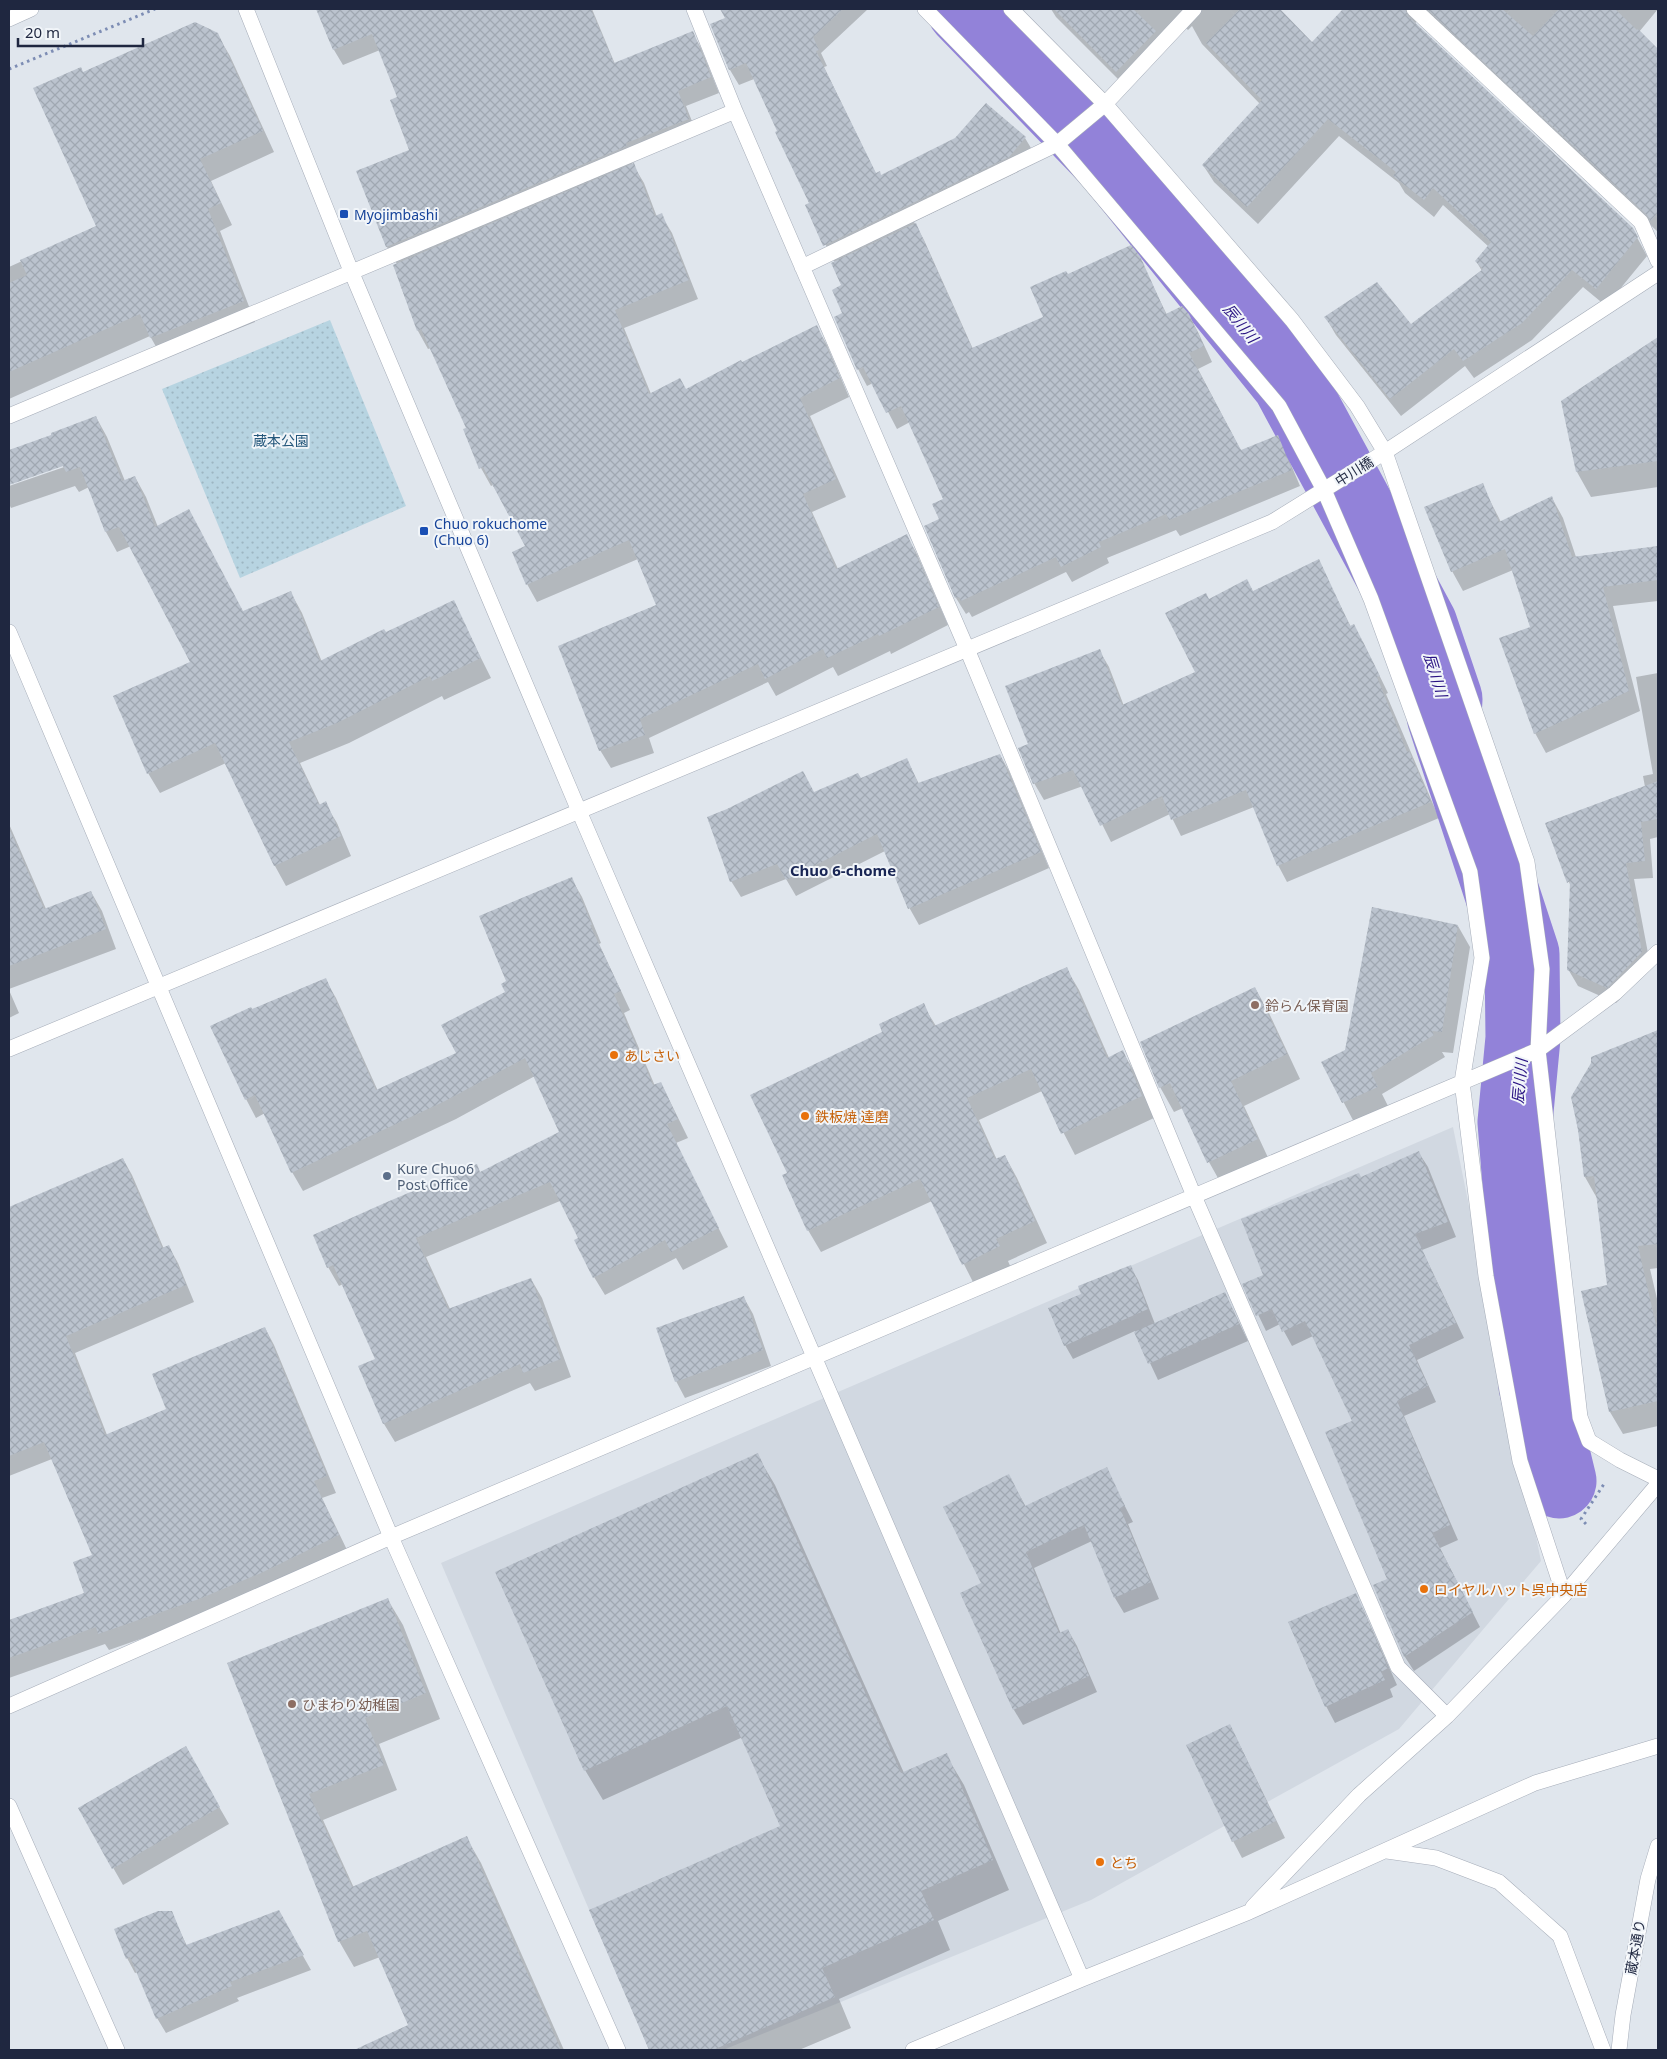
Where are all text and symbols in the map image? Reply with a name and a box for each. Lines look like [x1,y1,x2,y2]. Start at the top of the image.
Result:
scale bar [18,15,142,47]
text: 20 m [25,22,60,42]
place label: Myojimbashi [354,205,438,224]
marker: Myojimbashi [338,208,350,220]
water label: 辰川川 [1219,299,1264,348]
park label: 蔵本公園 [253,431,309,450]
street label: 中川橋 [1331,452,1377,490]
place label: Chuo rokuchome (Chuo 6) [434,514,547,549]
marker: Chuo rokuchome (Chuo 6) [418,525,430,537]
water label: 辰川川 [1420,651,1453,701]
district label: Chuo 6-chome [790,860,896,880]
place label: 鈴らん保育園 [1265,996,1349,1015]
marker: 鈴らん保育園 [1249,999,1261,1011]
place label: あじさい [624,1046,680,1065]
marker: あじさい [608,1049,620,1061]
water label: 辰川川 [1507,1056,1531,1104]
place label: 鉄板焼 達磨 [815,1107,889,1126]
marker: 鉄板焼 達磨 [799,1110,811,1122]
place label: Kure Chuo6 Post Office [397,1159,474,1194]
marker: Kure Chuo6 Post Office [381,1170,393,1182]
place label: ロイヤルハット呉中央店 [1434,1580,1588,1599]
marker: ロイヤルハット呉中央店 [1418,1583,1430,1595]
place label: ひまわり幼稚園 [302,1695,400,1714]
marker: ひまわり幼稚園 [286,1698,298,1710]
place label: とち [1110,1853,1138,1872]
marker: とち [1094,1856,1106,1868]
street label: 蔵本通り [1621,1918,1649,1976]

